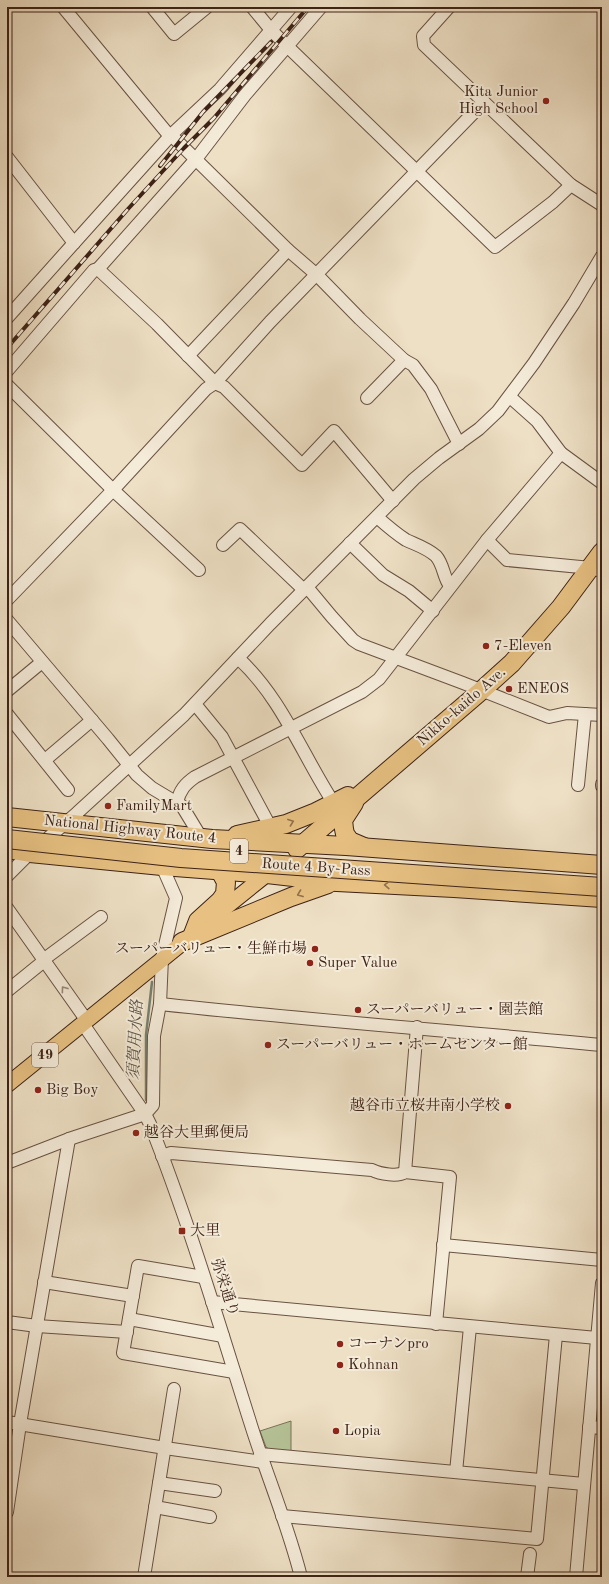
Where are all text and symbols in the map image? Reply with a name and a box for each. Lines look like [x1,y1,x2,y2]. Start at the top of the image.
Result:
place label: Kita Junior High School [459,85,538,117]
marker: Kita Junior High School [541,96,551,106]
place label: 7-Eleven [494,639,552,654]
marker: 7-Eleven [481,641,491,651]
street label: Nikko-kaido Ave. [415,665,509,749]
place label: ENEOS [517,682,569,697]
marker: ENEOS [504,684,514,694]
place label: FamilyMart [116,799,192,814]
marker: FamilyMart [103,801,113,811]
street label: National Highway Route 4 [43,813,217,847]
one-way arrow [288,818,295,826]
road number: 4 [230,839,248,863]
street label: Route 4 By-Pass [261,857,371,879]
one-way arrow [384,881,390,889]
one-way arrow [296,890,303,898]
place label: スーパーバリュー・生鮮市場 [115,940,307,957]
marker: スーパーバリュー・生鮮市場 [310,944,320,954]
place label: Super Value [318,956,397,971]
marker: Super Value [305,958,315,968]
one-way arrow [61,986,69,993]
water label: 須賀用水路 [124,999,146,1080]
place label: スーパーバリュー・園芸館 [366,1001,543,1018]
marker: スーパーバリュー・園芸館 [353,1005,363,1015]
place label: スーパーバリュー・ホームセンター館 [276,1036,528,1053]
marker: スーパーバリュー・ホームセンター館 [263,1040,273,1050]
road number: 49 [32,1043,58,1067]
place label: Big Boy [46,1083,98,1098]
marker: Big Boy [33,1085,43,1095]
place label: 越谷市立桜井南小学校 [350,1097,500,1114]
marker: 越谷市立桜井南小学校 [503,1101,513,1111]
place label: 越谷大里郵便局 [144,1124,249,1141]
marker: 越谷大里郵便局 [131,1128,141,1138]
place label: 大里 [190,1222,220,1239]
marker: 大里 [177,1226,187,1236]
street label: 弥栄通り [208,1257,242,1319]
place label: コーナンpro [348,1336,429,1352]
marker: コーナンpro [335,1339,345,1349]
place label: Kohnan [348,1358,399,1373]
marker: Kohnan [335,1360,345,1370]
place label: Lopia [344,1424,381,1439]
marker: Lopia [331,1426,341,1436]

